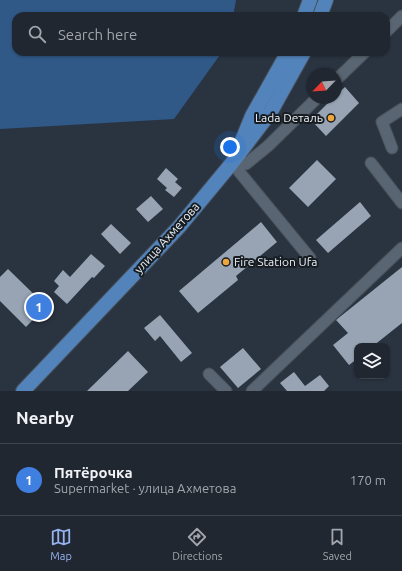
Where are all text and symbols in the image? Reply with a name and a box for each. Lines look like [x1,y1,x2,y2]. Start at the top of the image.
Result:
search box [12,12,390,56]
icon: search [26,23,48,45]
text: Search here [58,26,137,43]
north arrow [306,68,342,104]
place label: Lada Dеталь [255,111,323,124]
marker: Lada Dеталь [326,113,336,123]
your location [220,137,240,157]
street label: улица Ахметова [132,200,202,276]
place label: Fire Station Ufa [234,255,317,268]
marker: Fire Station Ufa [221,257,231,267]
pin: 1 [26,292,52,322]
map controls [354,343,390,379]
button: layers [354,343,390,379]
text: Nearby [16,408,74,427]
text: Пятёрочка [54,464,133,481]
text: 1 [25,473,33,487]
text: 170 m [350,473,386,487]
text: Supermarket · улица Ахметова [54,481,236,495]
tab: Map [50,526,72,562]
tab: Directions [172,526,222,562]
tab: Saved [323,526,352,562]

